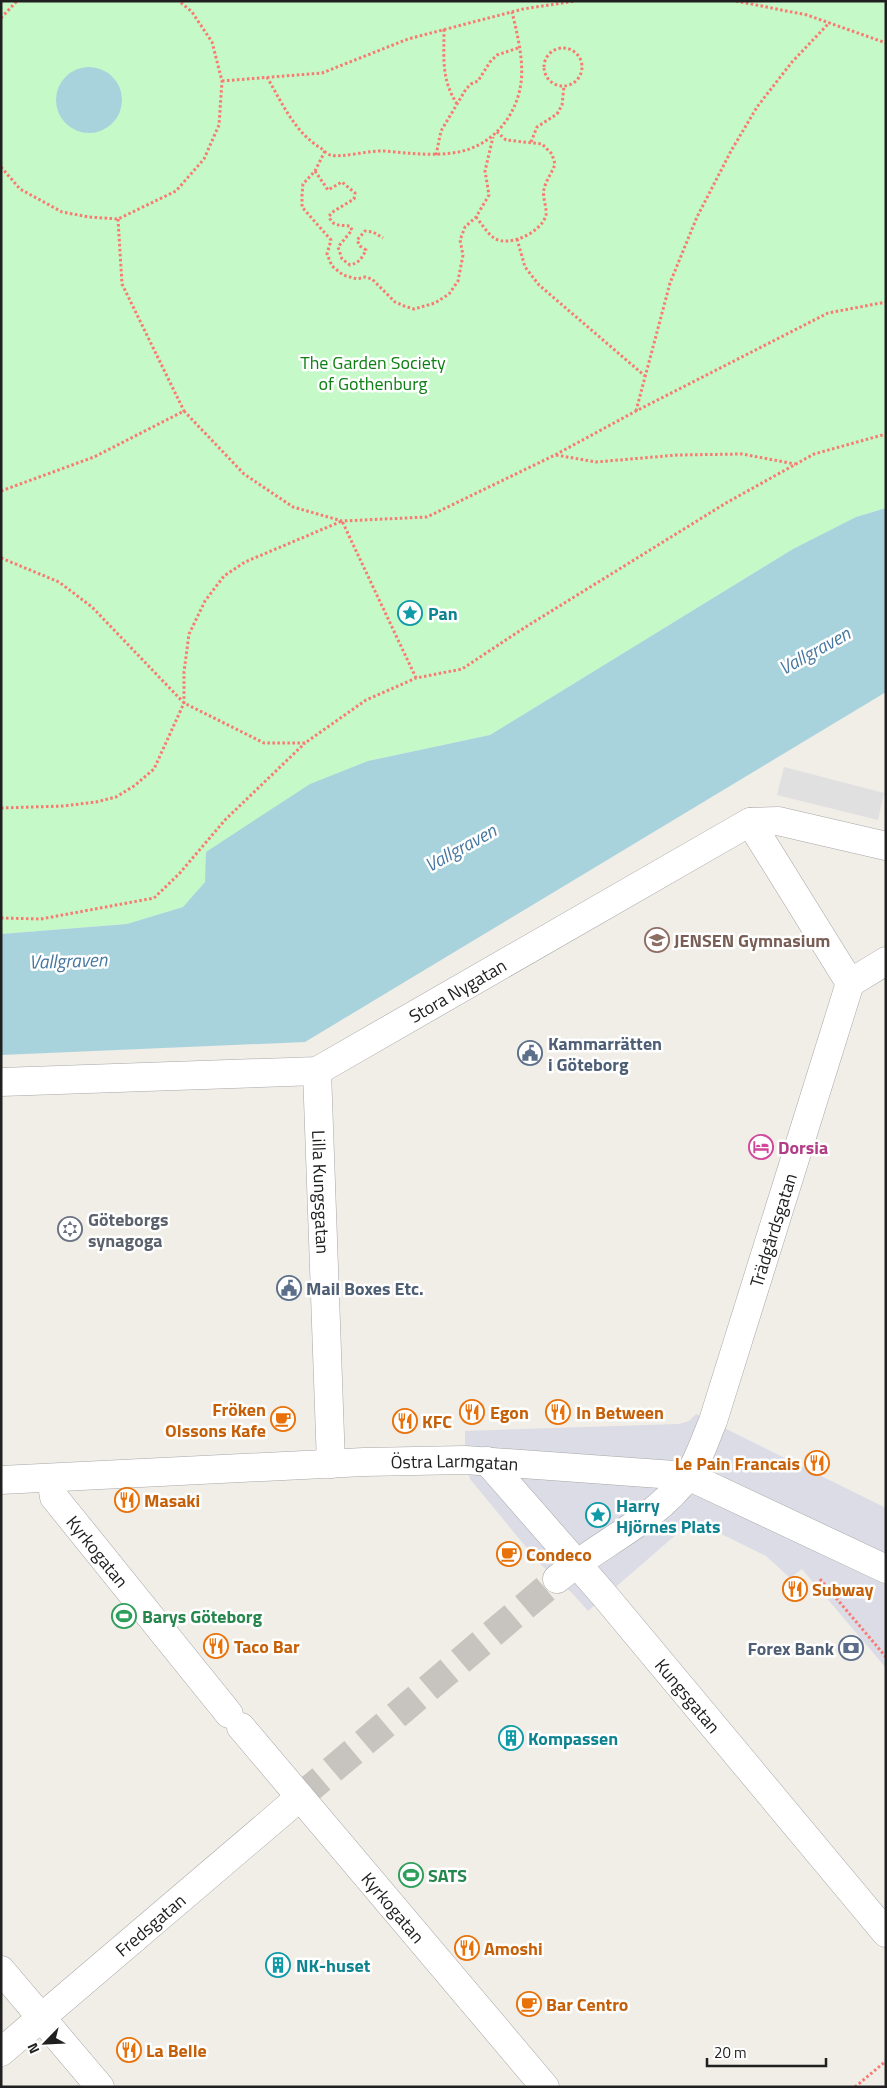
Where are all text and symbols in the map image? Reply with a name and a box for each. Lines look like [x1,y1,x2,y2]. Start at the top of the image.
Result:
park label: The Garden Society of Gothenburg [300,349,446,397]
place icon: Pan [397,600,423,626]
place label: Pan [428,600,458,627]
water label: Vallgraven [773,618,856,682]
water label: Vallgraven [419,815,502,879]
school or university icon: JENSEN Gymnasium [644,927,670,953]
place label: JENSEN Gymnasium [674,927,830,954]
water label: Vallgraven [28,944,108,976]
street label: Stora Nygatan [403,952,511,1029]
place label: Kammarrätten i Göteborg [548,1030,662,1078]
public building icon: Kammarrätten i Göteborg [517,1040,543,1066]
street label: Lilla Kungsgatan [306,1129,337,1254]
hotel icon: Dorsia [748,1134,774,1160]
place label: Dorsia [778,1134,828,1161]
street label: Trädgårdsgatan [742,1170,803,1290]
place label: Göteborgs synagoga [88,1206,168,1254]
synagogue icon: Göteborgs synagoga [57,1216,83,1242]
public building icon: Mail Boxes Etc. [276,1275,302,1301]
place label: Mail Boxes Etc. [306,1275,424,1302]
place label: Fröken Olssons Kafe [165,1396,266,1444]
restaurant icon: Egon [459,1399,485,1425]
place label: Egon [490,1399,529,1426]
restaurant icon: In Between [545,1399,571,1425]
place label: In Between [576,1399,664,1426]
cafe icon: Fröken Olssons Kafe [270,1406,296,1432]
restaurant icon: KFC [392,1408,418,1434]
place label: KFC [422,1408,452,1435]
street label: Östra Larmgatan [390,1446,519,1477]
place label: Le Pain Francais [675,1450,800,1477]
restaurant icon: Le Pain Francais [804,1450,830,1476]
restaurant icon: Masaki [114,1487,140,1513]
place label: Masaki [144,1487,200,1514]
place label: Harry Hjörnes Plats [616,1492,720,1540]
place icon: Harry Hjörnes Plats [585,1502,611,1528]
street label: Kyrkogatan [60,1509,135,1593]
cafe icon: Condeco [496,1541,522,1567]
place label: Condeco [526,1541,592,1568]
restaurant icon: Subway [782,1576,808,1602]
place label: Subway [812,1576,874,1603]
sports icon: Barys Göteborg [111,1603,137,1629]
place label: Barys Göteborg [142,1603,263,1630]
restaurant icon: Taco Bar [203,1633,229,1659]
place label: Taco Bar [234,1633,300,1660]
place label: Forex Bank [747,1635,835,1662]
bank icon: Forex Bank [838,1635,864,1661]
street label: Kungsgatan [649,1652,727,1739]
building icon: Kompassen [498,1725,524,1751]
place label: Kompassen [528,1725,618,1752]
sports icon: SATS [398,1862,424,1888]
place label: SATS [428,1862,467,1889]
street label: Kyrkogatan [355,1866,431,1949]
street label: Fredsgatan [109,1887,191,1963]
restaurant icon: Amoshi [454,1935,480,1961]
place label: Amoshi [484,1935,543,1962]
building icon: NK-huset [265,1952,291,1978]
place label: NK-huset [296,1952,371,1979]
cafe icon: Bar Centro [516,1991,542,2017]
place label: Bar Centro [546,1991,628,2018]
north arrow [20,2018,70,2068]
scale bar [707,2036,826,2068]
restaurant icon: La Belle [116,2037,142,2063]
place label: La Belle [146,2037,207,2064]
text: N [21,2040,44,2057]
text: 20 m [714,2041,747,2064]

